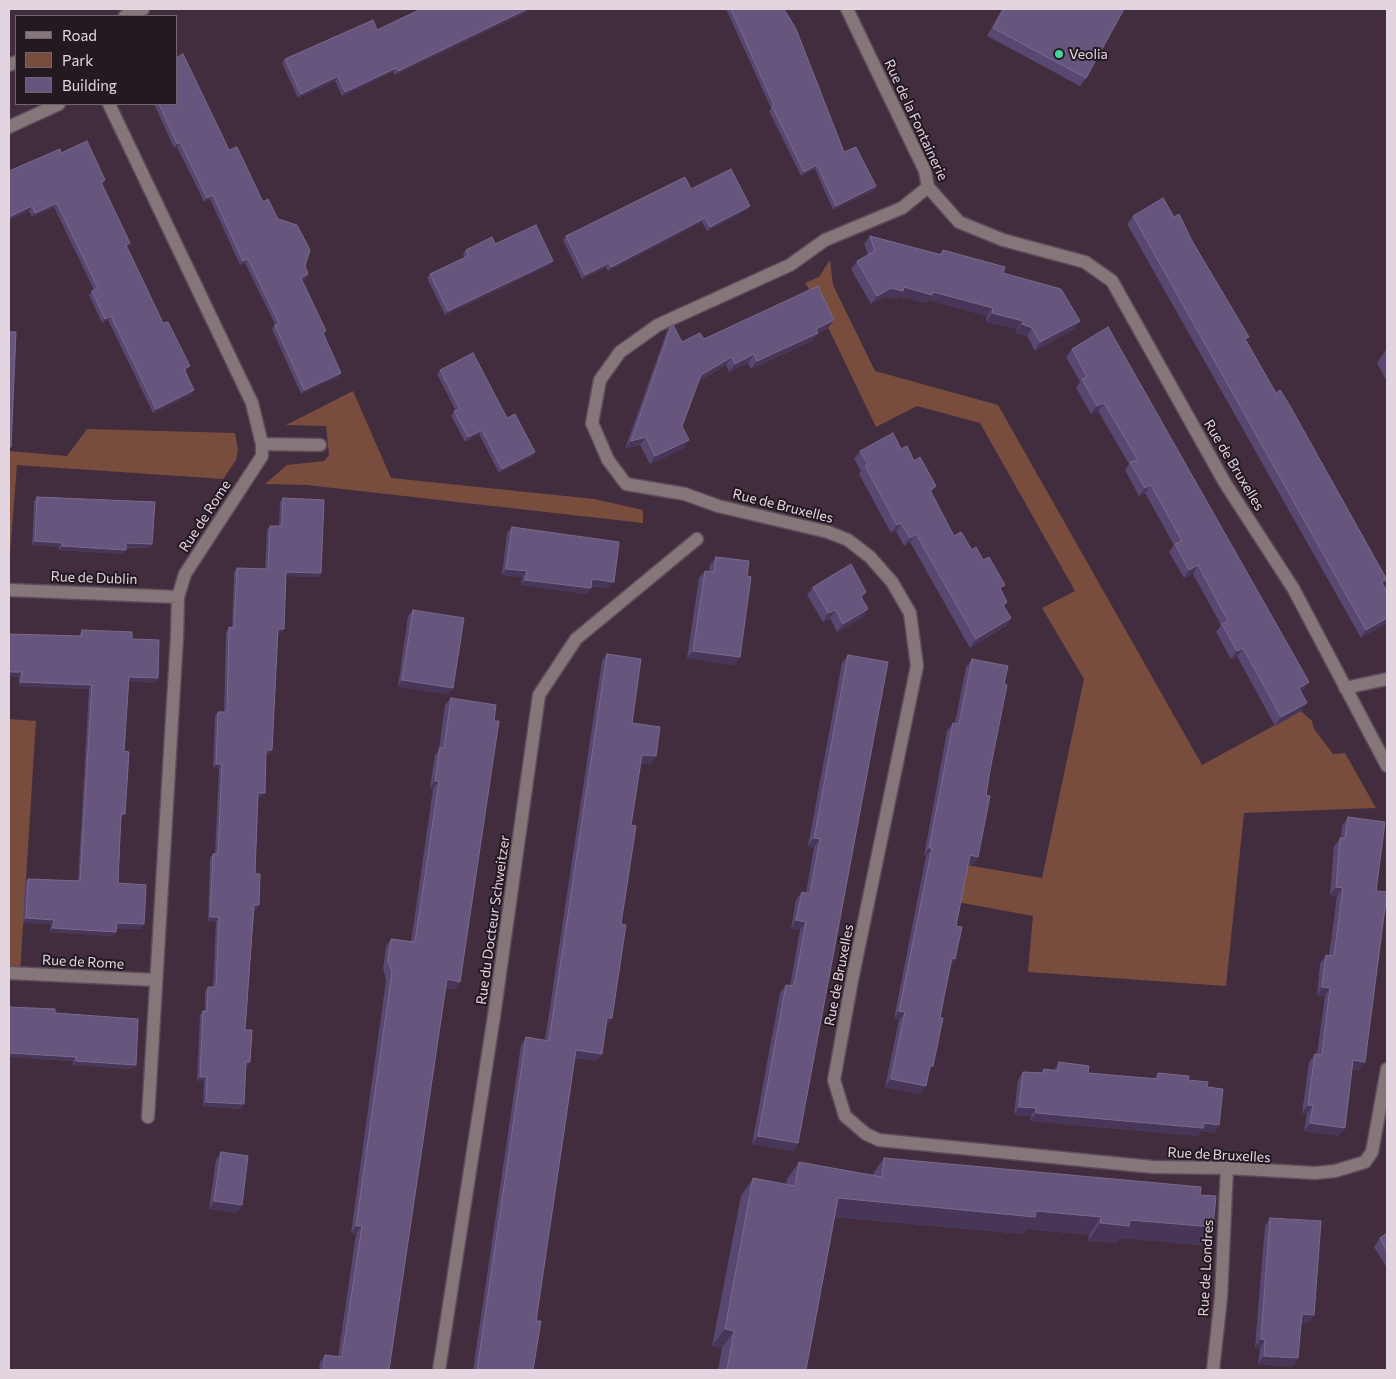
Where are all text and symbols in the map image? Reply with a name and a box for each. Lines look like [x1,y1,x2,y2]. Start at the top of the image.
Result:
legend [15,15,178,105]
text: Road [62,26,97,44]
place label: Veolia [1069,46,1108,62]
marker: Veolia [1053,48,1065,60]
text: Park [62,51,93,69]
street label: Rue de la Fontainerie [881,57,951,183]
text: Building [62,76,117,94]
street label: Rue de Bruxelles [1200,416,1268,514]
street label: Rue de Rome [176,477,234,555]
street label: Rue de Bruxelles [731,485,835,527]
street label: Rue de Dublin [50,568,138,588]
street label: Rue du Docteur Schweitzer [473,834,513,1006]
street label: Rue de Bruxelles [821,923,857,1027]
street label: Rue de Rome [42,951,124,973]
street label: Rue de Bruxelles [1167,1144,1271,1166]
street label: Rue de Londres [1195,1219,1217,1317]

